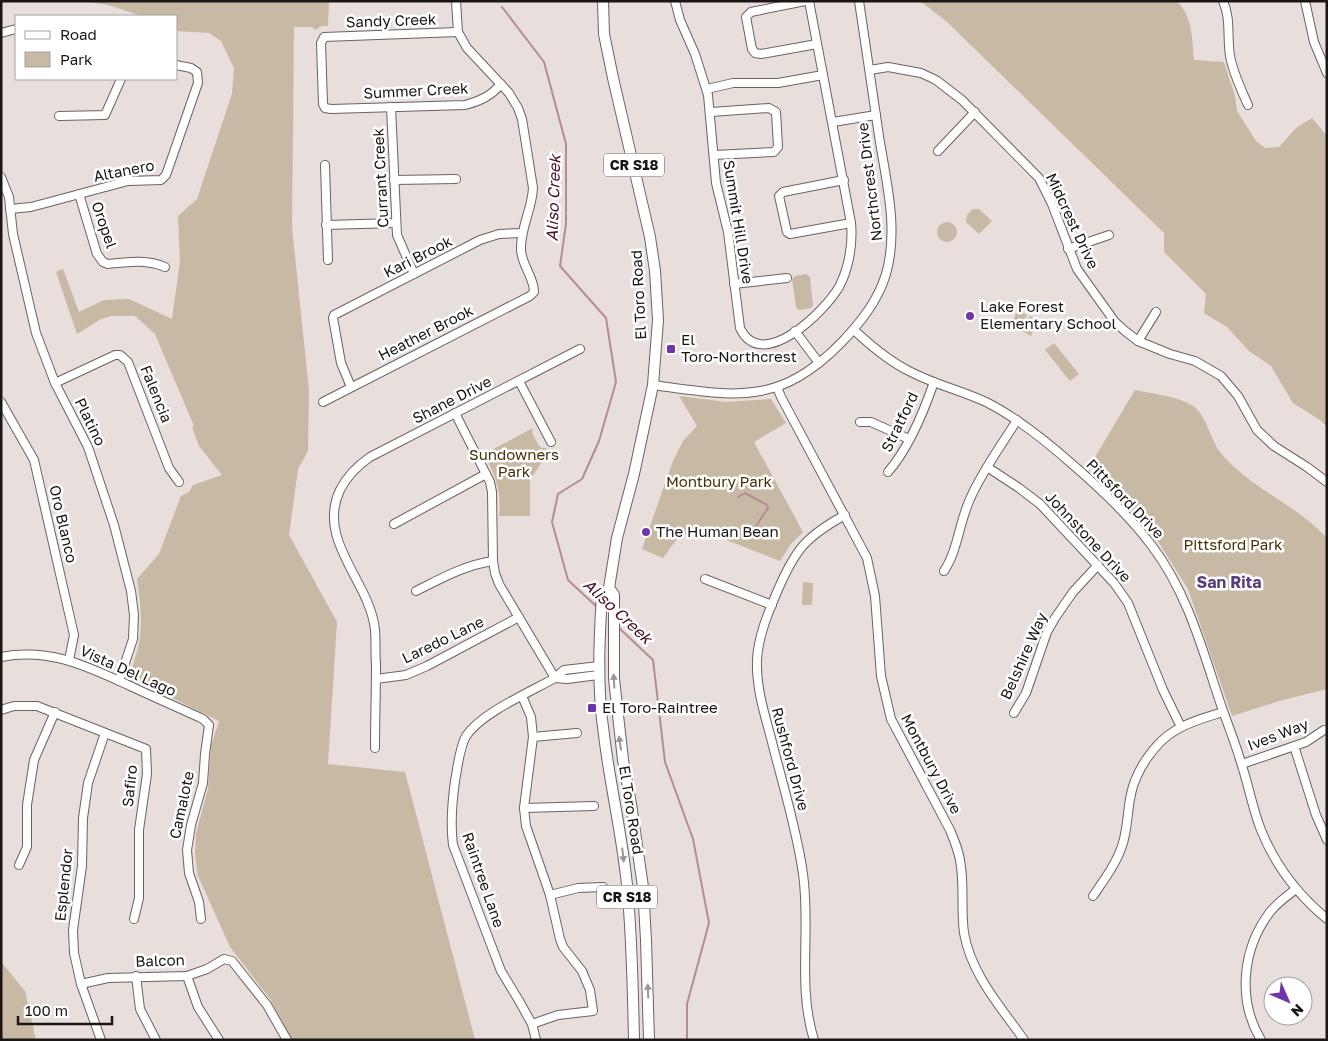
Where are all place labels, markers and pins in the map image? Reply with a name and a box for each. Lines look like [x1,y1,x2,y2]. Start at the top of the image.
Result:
place label: Lake Forest Elementary School [980,297,1116,332]
marker: Lake Forest Elementary School [964,310,976,322]
place label: El Toro-Northcrest [681,330,797,365]
marker: El Toro-Northcrest [665,343,677,355]
place label: The Human Bean [656,522,779,540]
marker: The Human Bean [640,526,652,538]
place label: El Toro-Raintree [602,698,718,716]
marker: El Toro-Raintree [586,702,598,714]

